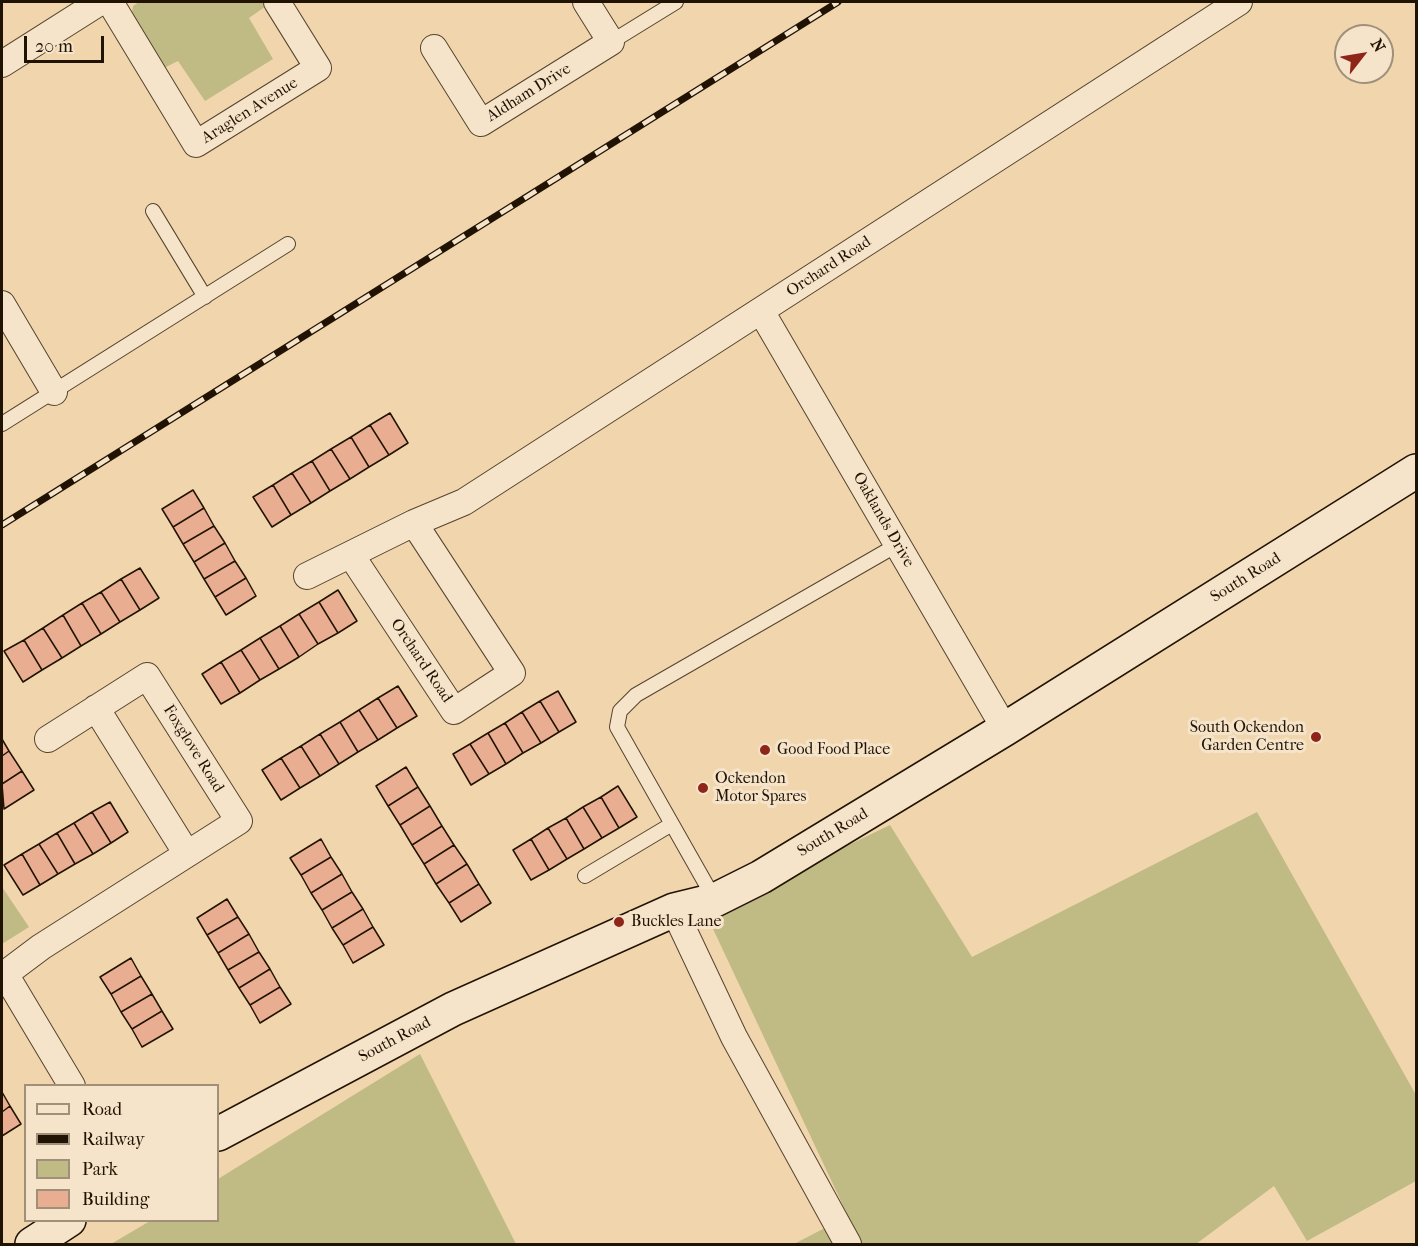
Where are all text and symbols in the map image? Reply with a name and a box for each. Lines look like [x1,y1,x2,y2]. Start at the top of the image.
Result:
scale bar [27,24,106,62]
north arrow [1334,24,1394,84]
text: N [1367,35,1389,56]
text: 20 m [35,36,73,57]
street label: Aldham Drive [483,60,575,126]
street label: Araglen Avenue [198,74,302,148]
street label: Orchard Road [783,232,875,302]
street label: Oaklands Drive [848,469,918,571]
street label: South Road [1207,549,1285,607]
street label: Orchard Road [386,615,456,707]
street label: Foxglove Road [158,702,228,796]
place label: South Ockendon Garden Centre [1190,718,1304,756]
marker: South Ockendon Garden Centre [1309,730,1323,744]
place label: Good Food Place [777,740,890,760]
marker: Good Food Place [758,743,772,757]
place label: Ockendon Motor Spares [715,769,806,807]
marker: Ockendon Motor Spares [696,781,710,795]
street label: South Road [794,804,872,862]
place label: Buckles Lane [631,912,721,932]
marker: Buckles Lane [612,915,626,929]
street label: South Road [356,1013,434,1067]
legend [24,1084,219,1222]
text: Road [82,1099,122,1120]
text: Railway [82,1129,145,1150]
text: Park [82,1159,118,1180]
text: Building [82,1189,149,1210]

